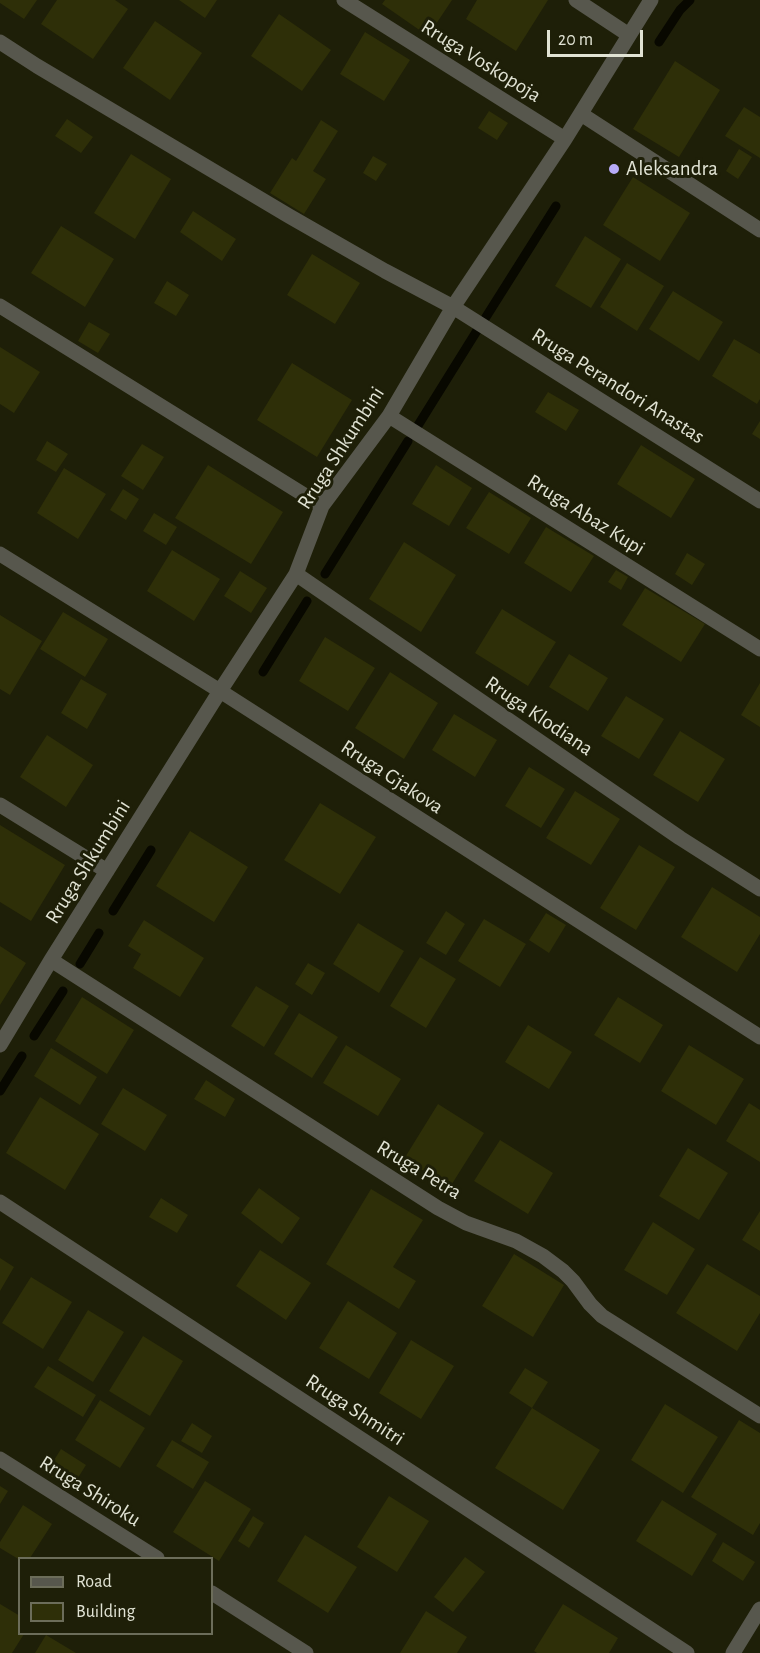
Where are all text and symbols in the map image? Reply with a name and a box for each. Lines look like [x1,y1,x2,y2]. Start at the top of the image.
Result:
street label: Rruga Voskopoja [416,14,546,108]
scale bar [550,18,646,56]
text: 20 m [558,31,593,49]
place label: Aleksandra [626,156,718,182]
marker: Aleksandra [607,162,621,176]
street label: Rruga Perandori Anastas [527,323,709,449]
street label: Rruga Shkumbini [292,382,390,514]
street label: Rruga Abaz Kupi [522,469,650,561]
street label: Rruga Klodiana [480,671,598,761]
street label: Rruga Gjakova [336,734,448,820]
street label: Rruga Shkumbini [40,795,136,929]
street label: Rruga Petra [372,1135,466,1205]
street label: Rruga Shmitri [301,1369,409,1451]
street label: Rruga Shiroku [35,1450,145,1532]
legend [18,1557,213,1635]
text: Road [76,1573,112,1591]
text: Building [76,1603,135,1621]

